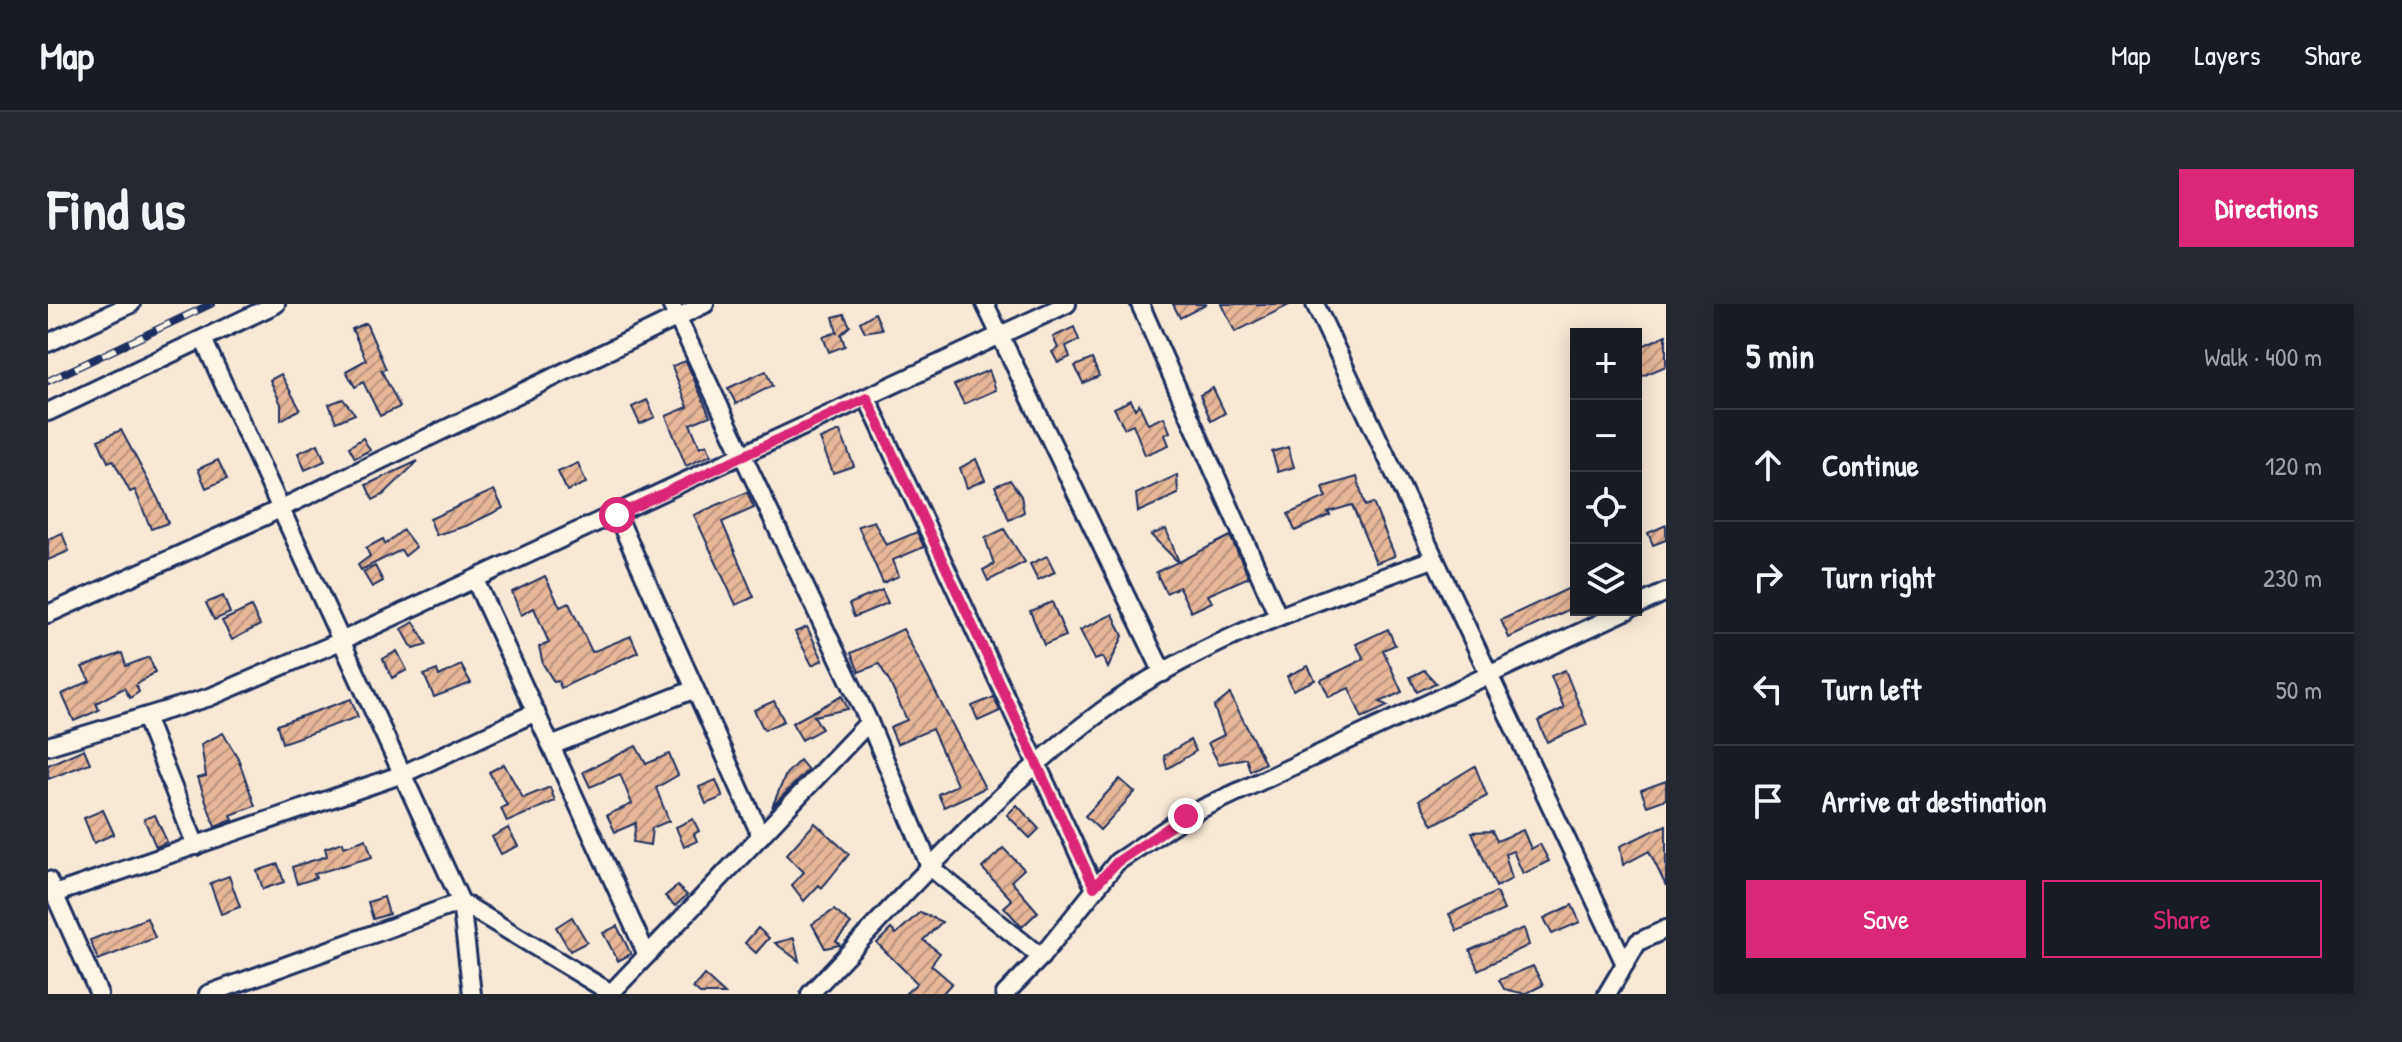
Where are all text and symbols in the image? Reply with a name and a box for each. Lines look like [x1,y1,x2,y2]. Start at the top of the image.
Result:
text: Map [40,29,94,81]
text: Map [2111,36,2151,74]
text: Layers [2195,36,2260,74]
text: Share [2304,36,2362,74]
button: Directions [2179,169,2354,247]
text: Find us [48,171,186,246]
map controls [1570,328,1642,616]
button: + [1570,328,1642,400]
text: 5 min [1746,333,1814,379]
text: Walk · 400 m [2204,339,2322,374]
button: − [1570,400,1642,472]
icon: ahead [1746,443,1790,487]
text: Continue [1822,445,1919,485]
text: 120 m [2265,448,2322,483]
button: locate [1570,472,1642,544]
route start [599,497,635,533]
button: layers [1570,544,1642,616]
icon: right [1746,555,1790,599]
text: Turn right [1822,557,1935,597]
text: 230 m [2263,560,2322,595]
icon: left [1746,667,1790,711]
text: Turn left [1822,669,1921,709]
text: 50 m [2276,672,2322,707]
icon: arrive [1746,779,1790,823]
text: Arrive at destination [1822,781,2047,821]
route end [1168,798,1204,834]
button: Save [1746,880,2026,958]
button: Share [2042,880,2322,958]

